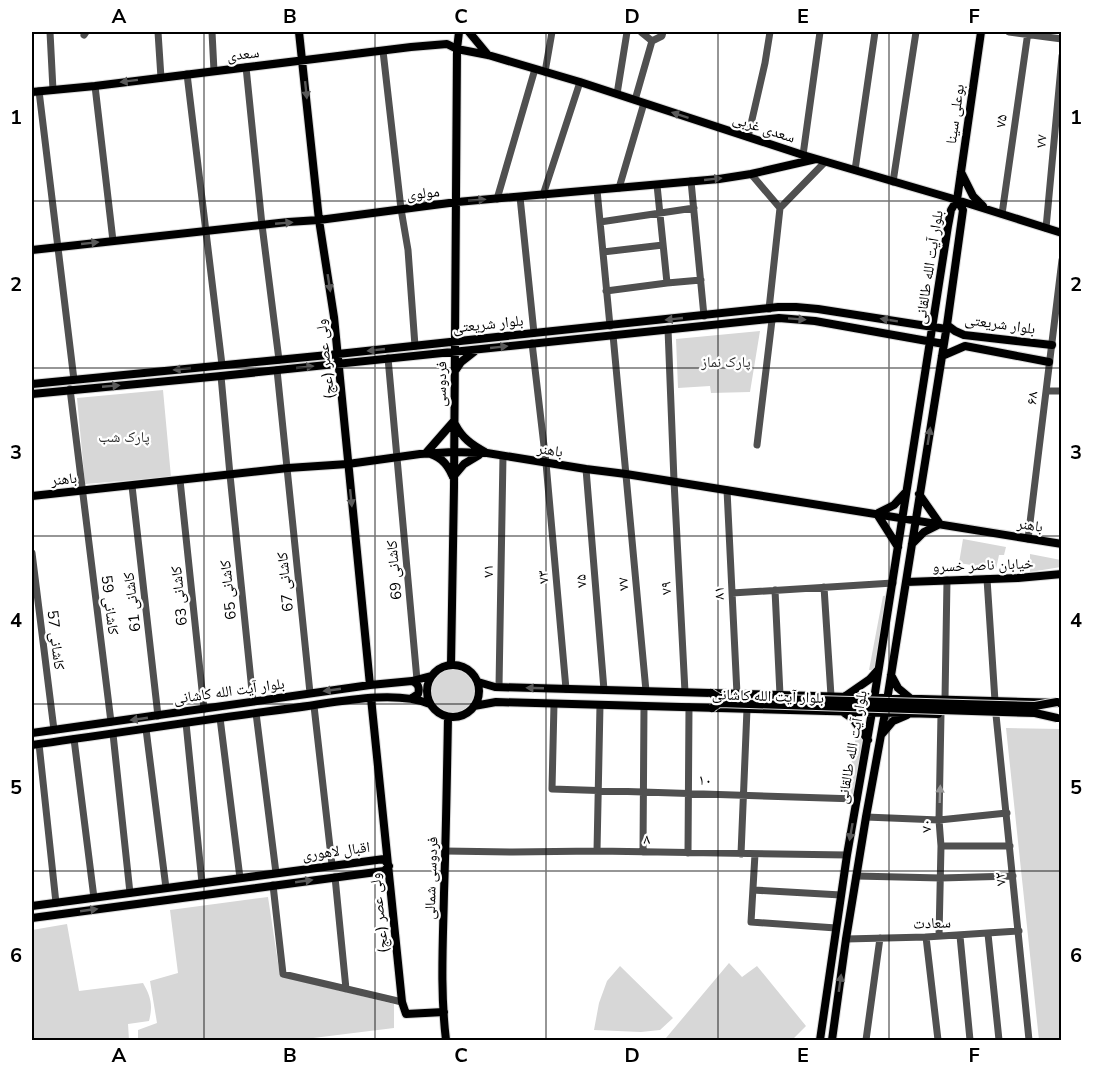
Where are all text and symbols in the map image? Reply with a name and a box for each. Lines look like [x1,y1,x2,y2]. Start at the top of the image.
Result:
text: A [112,3,127,30]
text: B [283,3,297,30]
text: C [454,3,468,30]
text: D [624,3,640,30]
text: E [797,3,809,30]
text: F [968,3,980,30]
street label: سعدی [226,42,260,66]
one-way arrow [119,77,138,86]
one-way arrow [301,80,311,99]
street label: بوعلی سینا [941,83,969,145]
text: 1 [10,104,22,131]
text: 1 [1070,104,1082,131]
one-way arrow [671,109,689,119]
street label: سعدی غربی [730,109,798,147]
street label: ۷۵ [990,113,1012,129]
street label: ۷۷ [1030,133,1052,149]
one-way arrow [704,174,723,184]
street label: مولوی [405,181,441,205]
one-way arrow [468,196,487,205]
street label: بلوار آیت الله طالقانی [910,209,948,325]
one-way arrow [274,218,293,228]
one-way arrow [80,238,99,248]
text: 2 [10,271,22,298]
text: 2 [1070,271,1082,298]
one-way arrow [325,274,334,293]
street label: بلوار شریعتی [963,309,1037,339]
street label: بلوار شریعتی [452,310,524,338]
one-way arrow [665,314,684,324]
one-way arrow [788,315,807,324]
one-way arrow [879,315,898,324]
street label: ولی عصر (عج) [311,318,339,400]
one-way arrow [489,342,508,351]
one-way arrow [366,345,385,355]
park label: پارک نماز [700,352,751,372]
street label: فردوسی [431,361,451,407]
one-way arrow [295,362,314,372]
one-way arrow [172,364,191,374]
one-way arrow [101,381,120,391]
street label: ۶۸ [1021,390,1043,406]
park label: پارک شب [98,427,150,447]
one-way arrow [925,427,934,446]
street label: باهنر [535,438,564,462]
text: 3 [10,439,22,466]
text: 3 [1070,439,1082,466]
street label: باهنر [49,468,78,490]
one-way arrow [347,489,356,508]
street label: باهنر [1015,513,1044,537]
street label: کاشانی 69 [381,539,407,601]
street label: کاشانی 67 [272,551,298,613]
street label: خیابان ناصر خسرو [932,553,1035,577]
street label: کاشانی 65 [215,559,241,621]
street label: ۷۱ [478,564,498,578]
street label: کاشانی 63 [166,565,192,627]
street label: ۷۳ [532,569,554,585]
street label: کاشانی 61 [118,571,146,633]
street label: ۷۵ [570,573,592,589]
street label: کاشانی 59 [96,574,124,636]
street label: ۷۷ [612,576,634,592]
street label: ۷۹ [656,580,676,595]
street label: ۸۱ [709,586,729,600]
text: 4 [10,607,22,634]
text: 4 [1070,607,1082,634]
street label: کاشانی 57 [42,609,70,671]
street label: بلوار آیت الله کاشانی [172,673,286,709]
one-way arrow [526,683,545,693]
street label: بلوار آیت الله کاشانی [712,684,824,708]
one-way arrow [322,686,341,695]
street label: بلوار آیت الله طالقانی [832,689,872,805]
one-way arrow [129,714,148,723]
street label: ۱۰ [698,770,712,790]
text: 5 [10,774,22,801]
text: 5 [1070,774,1082,801]
one-way arrow [935,785,944,804]
street label: ۷۰ [916,819,936,833]
one-way arrow [847,823,856,842]
street label: ۸ [643,829,651,849]
street label: فردوسی شمالی [420,836,442,920]
street label: اقبال لاهوری [301,837,371,865]
street label: ۷۲ [989,871,1011,887]
street label: ولی عصر (عج) [365,872,393,954]
one-way arrow [294,877,313,886]
one-way arrow [80,905,99,915]
street label: سعادت [913,912,951,934]
text: 6 [10,942,22,969]
text: 6 [1070,942,1082,969]
one-way arrow [835,973,844,992]
text: A [112,1042,127,1069]
text: B [283,1042,297,1069]
text: C [454,1042,468,1069]
text: D [624,1042,640,1069]
text: E [797,1042,809,1069]
text: F [968,1042,980,1069]

